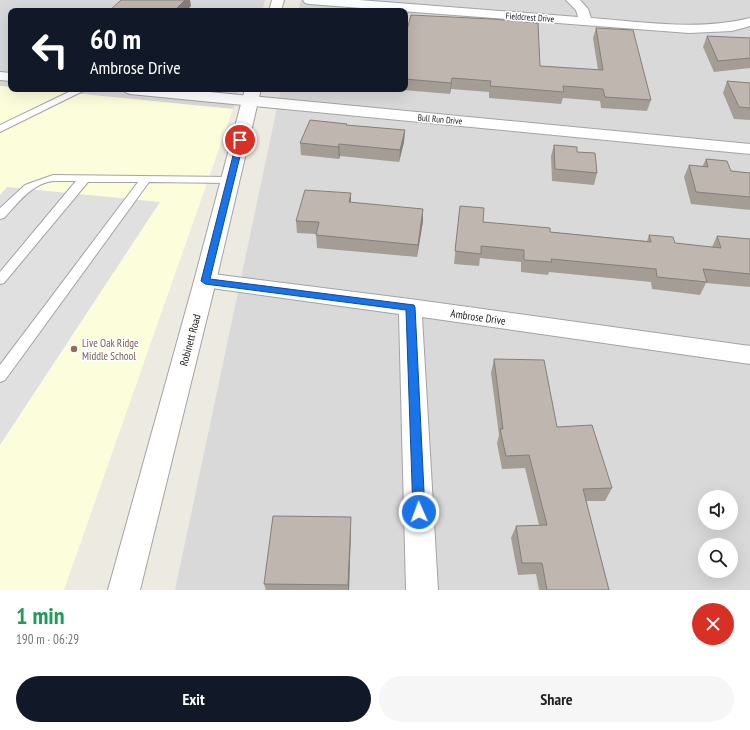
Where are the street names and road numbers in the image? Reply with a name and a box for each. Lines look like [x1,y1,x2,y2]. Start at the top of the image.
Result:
street label: Fieldcrest Drive [505,10,555,24]
street label: Bull Run Drive [417,112,463,126]
street label: Ambrose Drive [450,306,507,328]
street label: Robinett Road [176,312,204,368]

